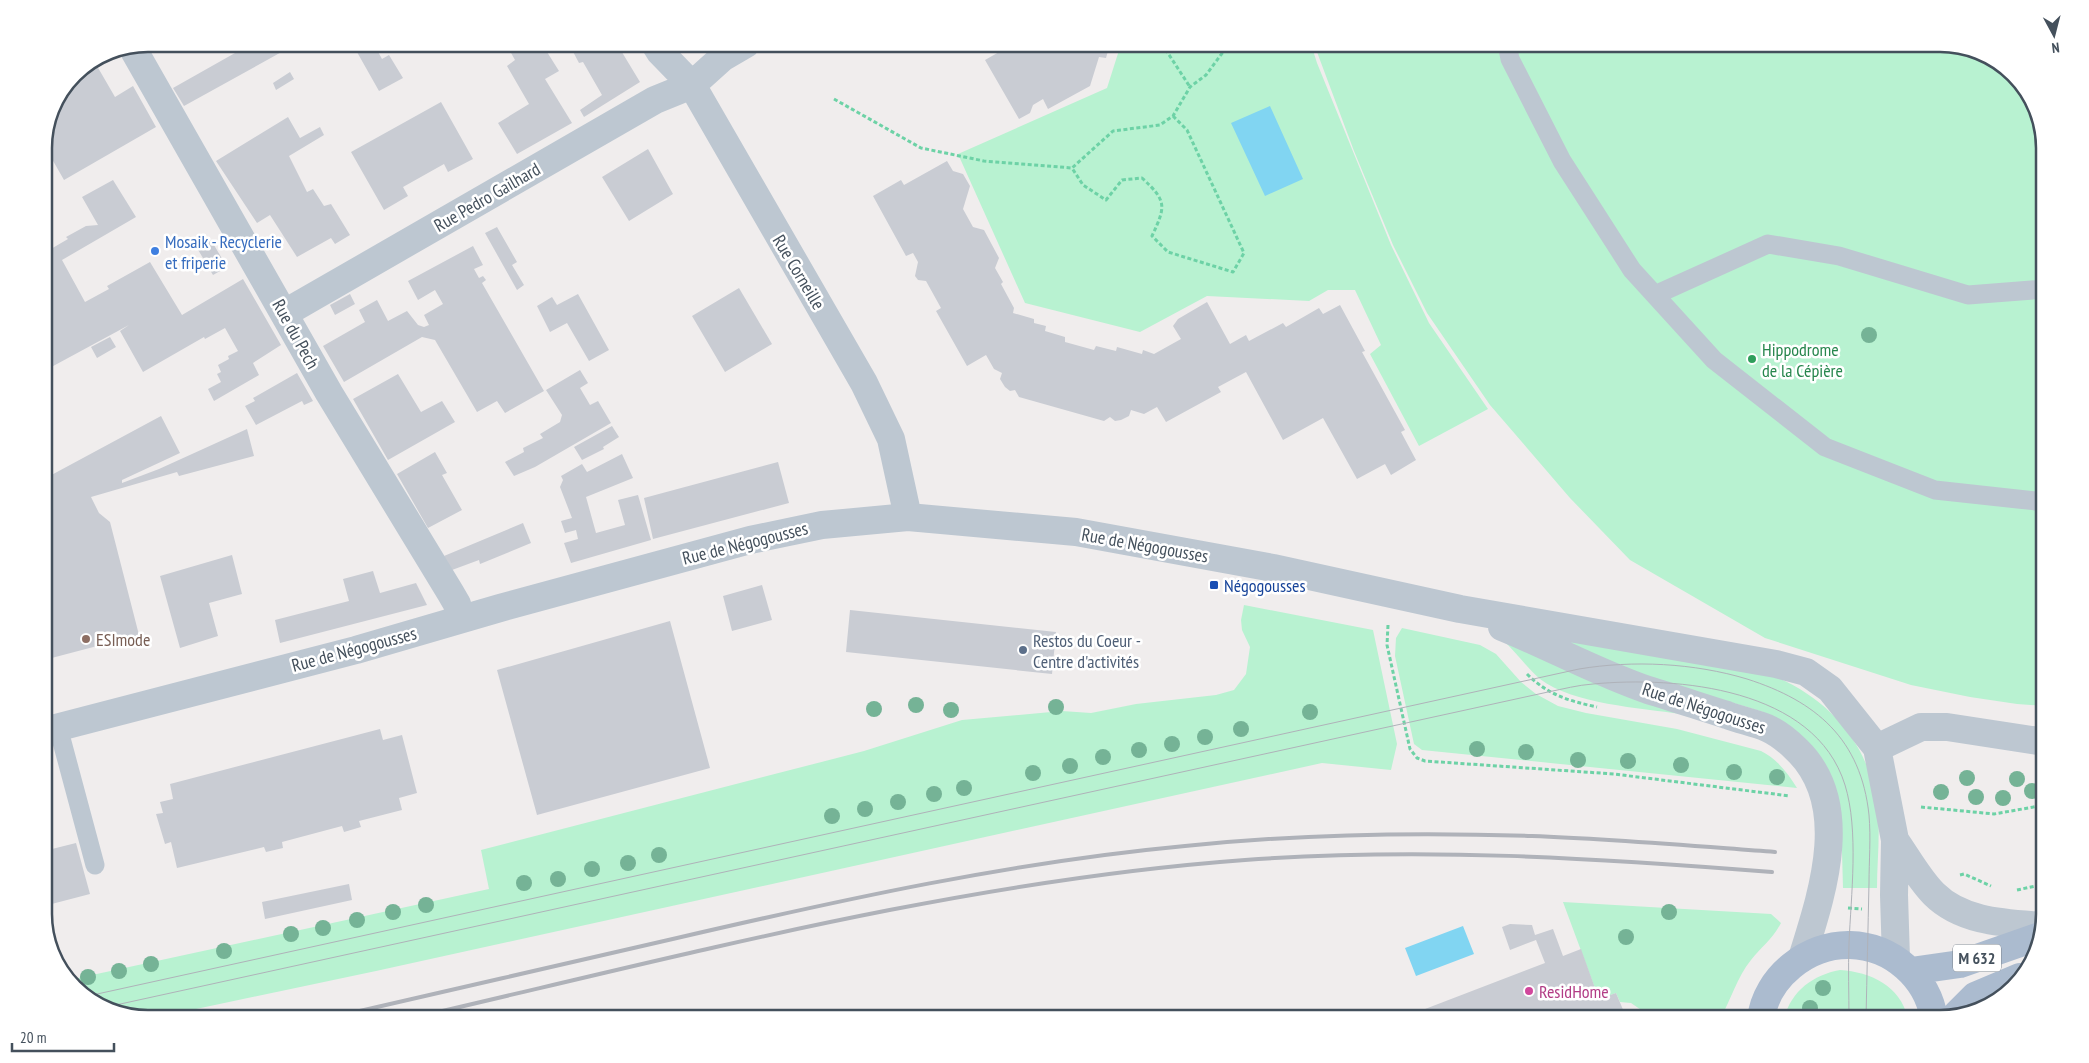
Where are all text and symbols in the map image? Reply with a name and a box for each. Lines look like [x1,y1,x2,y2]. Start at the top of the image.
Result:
north arrow [2029,10,2079,60]
text: N [2051,39,2060,57]
street label: Rue Pedro Gailhard [430,157,544,237]
place label: Mosaik - Recyclerie et friperie [165,230,282,274]
street label: Rue Corneille [768,230,830,314]
marker: Mosaik - Recyclerie et friperie [149,245,161,257]
street label: Rue du Pech [267,295,325,373]
place label: Hippodrome de la Cépière [1762,338,1843,382]
marker: Hippodrome de la Cépière [1746,353,1758,365]
street label: Rue de Négogousses [680,516,810,570]
street label: Rue de Négogousses [1080,523,1210,567]
place label: Négogousses [1224,574,1306,597]
marker: Négogousses [1208,579,1220,591]
street label: Rue de Négogousses [289,621,419,677]
place label: ESImode [96,628,150,651]
place label: Restos du Coeur - Centre d'activités [1033,629,1141,673]
marker: ESImode [80,633,92,645]
marker: Restos du Coeur - Centre d'activités [1017,644,1029,656]
street label: Rue de Négogousses [1639,677,1769,739]
road number: M 632 [1953,944,2001,971]
place label: ResidHome [1539,980,1609,1003]
marker: ResidHome [1523,985,1535,997]
scale bar [12,1020,115,1052]
text: 20 m [20,1028,46,1047]

